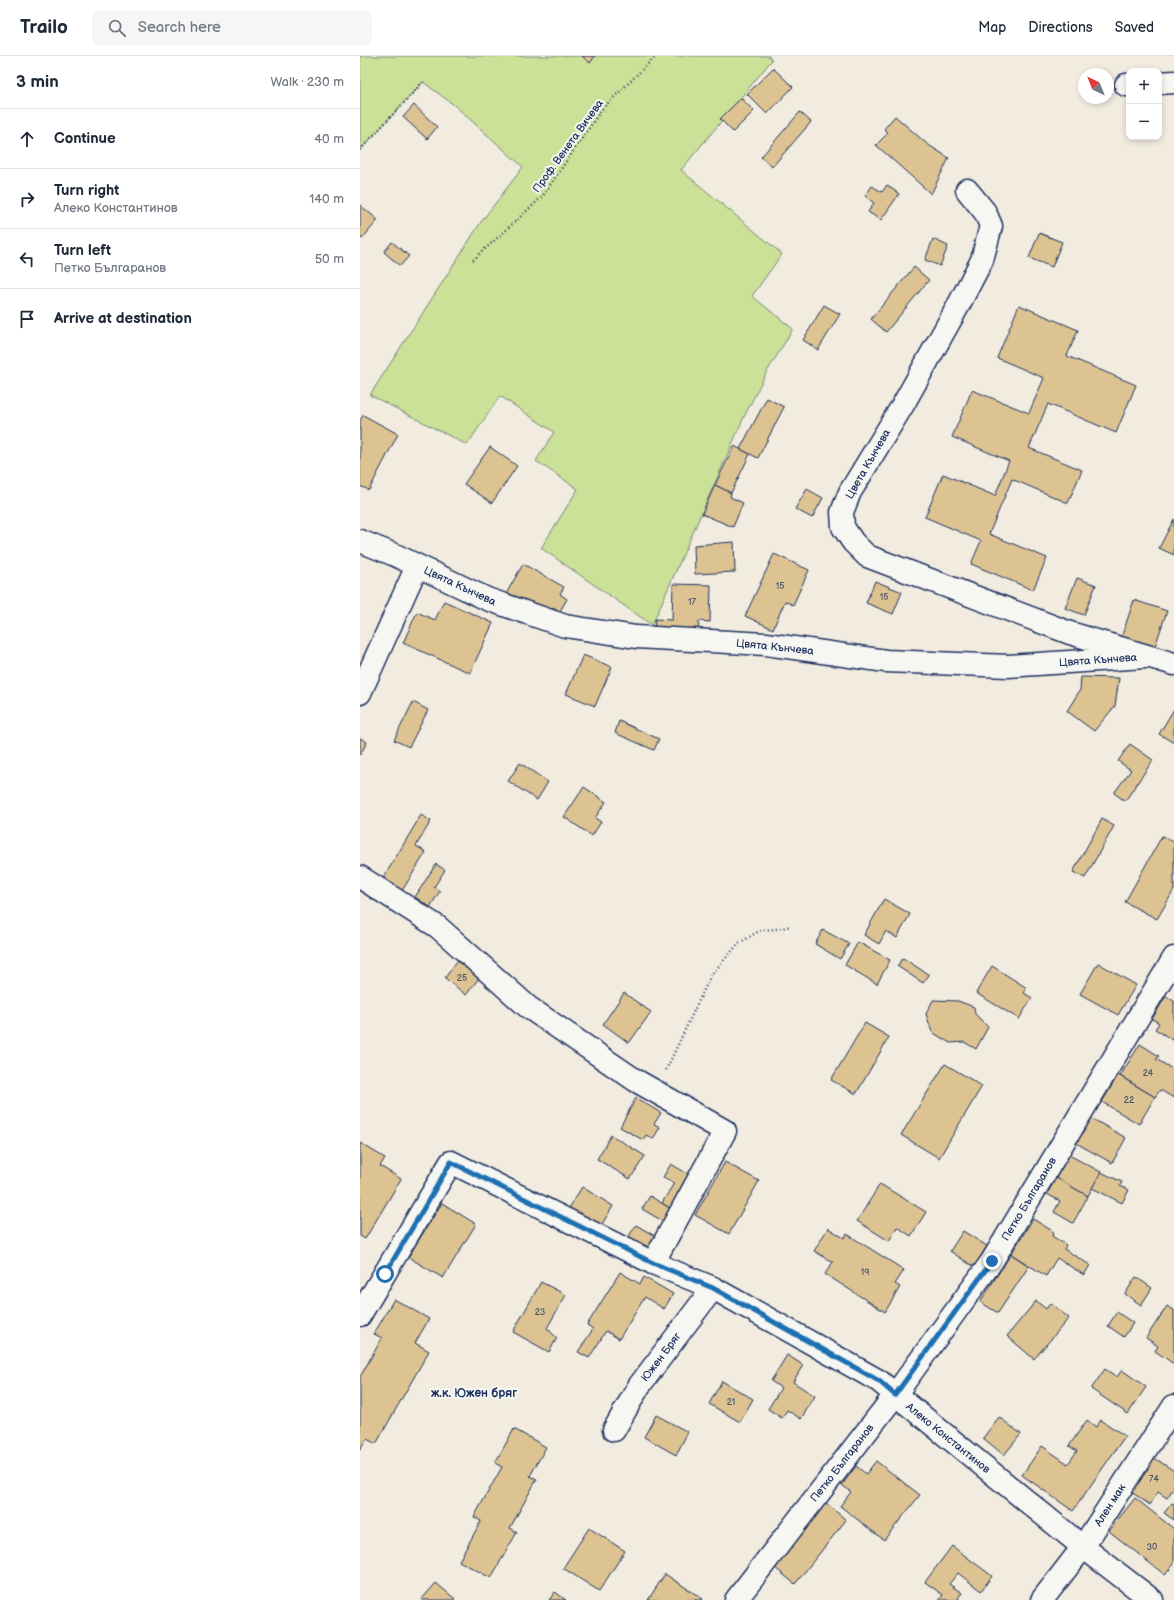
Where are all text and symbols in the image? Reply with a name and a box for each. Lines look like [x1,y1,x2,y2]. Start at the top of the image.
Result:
search box [92,10,372,46]
text: Trailo [20,16,68,39]
icon: search [106,17,128,39]
text: Search here [138,18,221,37]
text: Map [978,19,1006,36]
text: Directions [1028,19,1093,36]
text: Saved [1115,19,1154,36]
north arrow [1078,68,1114,104]
map controls [1126,68,1162,140]
button: + [1126,68,1162,104]
text: 3 min [16,72,59,92]
text: Walk · 230 m [270,74,344,90]
street label: Проф. Венета Вичева [530,97,606,195]
button: − [1126,104,1162,140]
icon: ahead [16,128,38,150]
text: Continue [54,129,116,148]
text: 40 m [314,131,344,147]
text: Turn right [54,181,119,200]
icon: right [16,188,38,210]
text: 140 m [309,191,344,207]
text: Алеко Константинов [54,200,177,216]
text: Turn left [54,241,111,260]
icon: left [16,248,38,270]
text: 50 m [315,251,344,267]
text: Петко Българанов [54,260,166,276]
icon: arrive [16,308,38,330]
text: Arrive at destination [54,309,192,328]
street label: Цвета Кънчева [843,426,893,501]
street label: Цвята Кънчева [422,564,499,609]
house number: 15 [776,581,784,592]
house number: 15 [880,592,888,603]
house number: 17 [688,597,697,608]
street label: Цвята Кънчева [735,636,815,658]
street label: Цвята Кънчева [1059,651,1138,669]
house number: 25 [457,973,467,984]
house number: 24 [1143,1068,1154,1079]
house number: 22 [1124,1095,1135,1106]
street label: Петко Българанов [999,1155,1059,1243]
route end [983,1252,1001,1270]
route start [376,1265,394,1283]
house number: 19 [861,1267,869,1278]
house number: 23 [535,1307,546,1318]
street label: Южен Бряг [638,1329,684,1384]
district label: ж.к. Южен бряг [431,1386,517,1401]
house number: 21 [727,1397,735,1408]
street label: Алеко Константинов [903,1399,993,1476]
street label: Петко Българанов [808,1421,876,1504]
house number: 74 [1149,1474,1159,1485]
street label: Ален мак [1091,1481,1129,1529]
house number: 30 [1147,1542,1157,1553]

